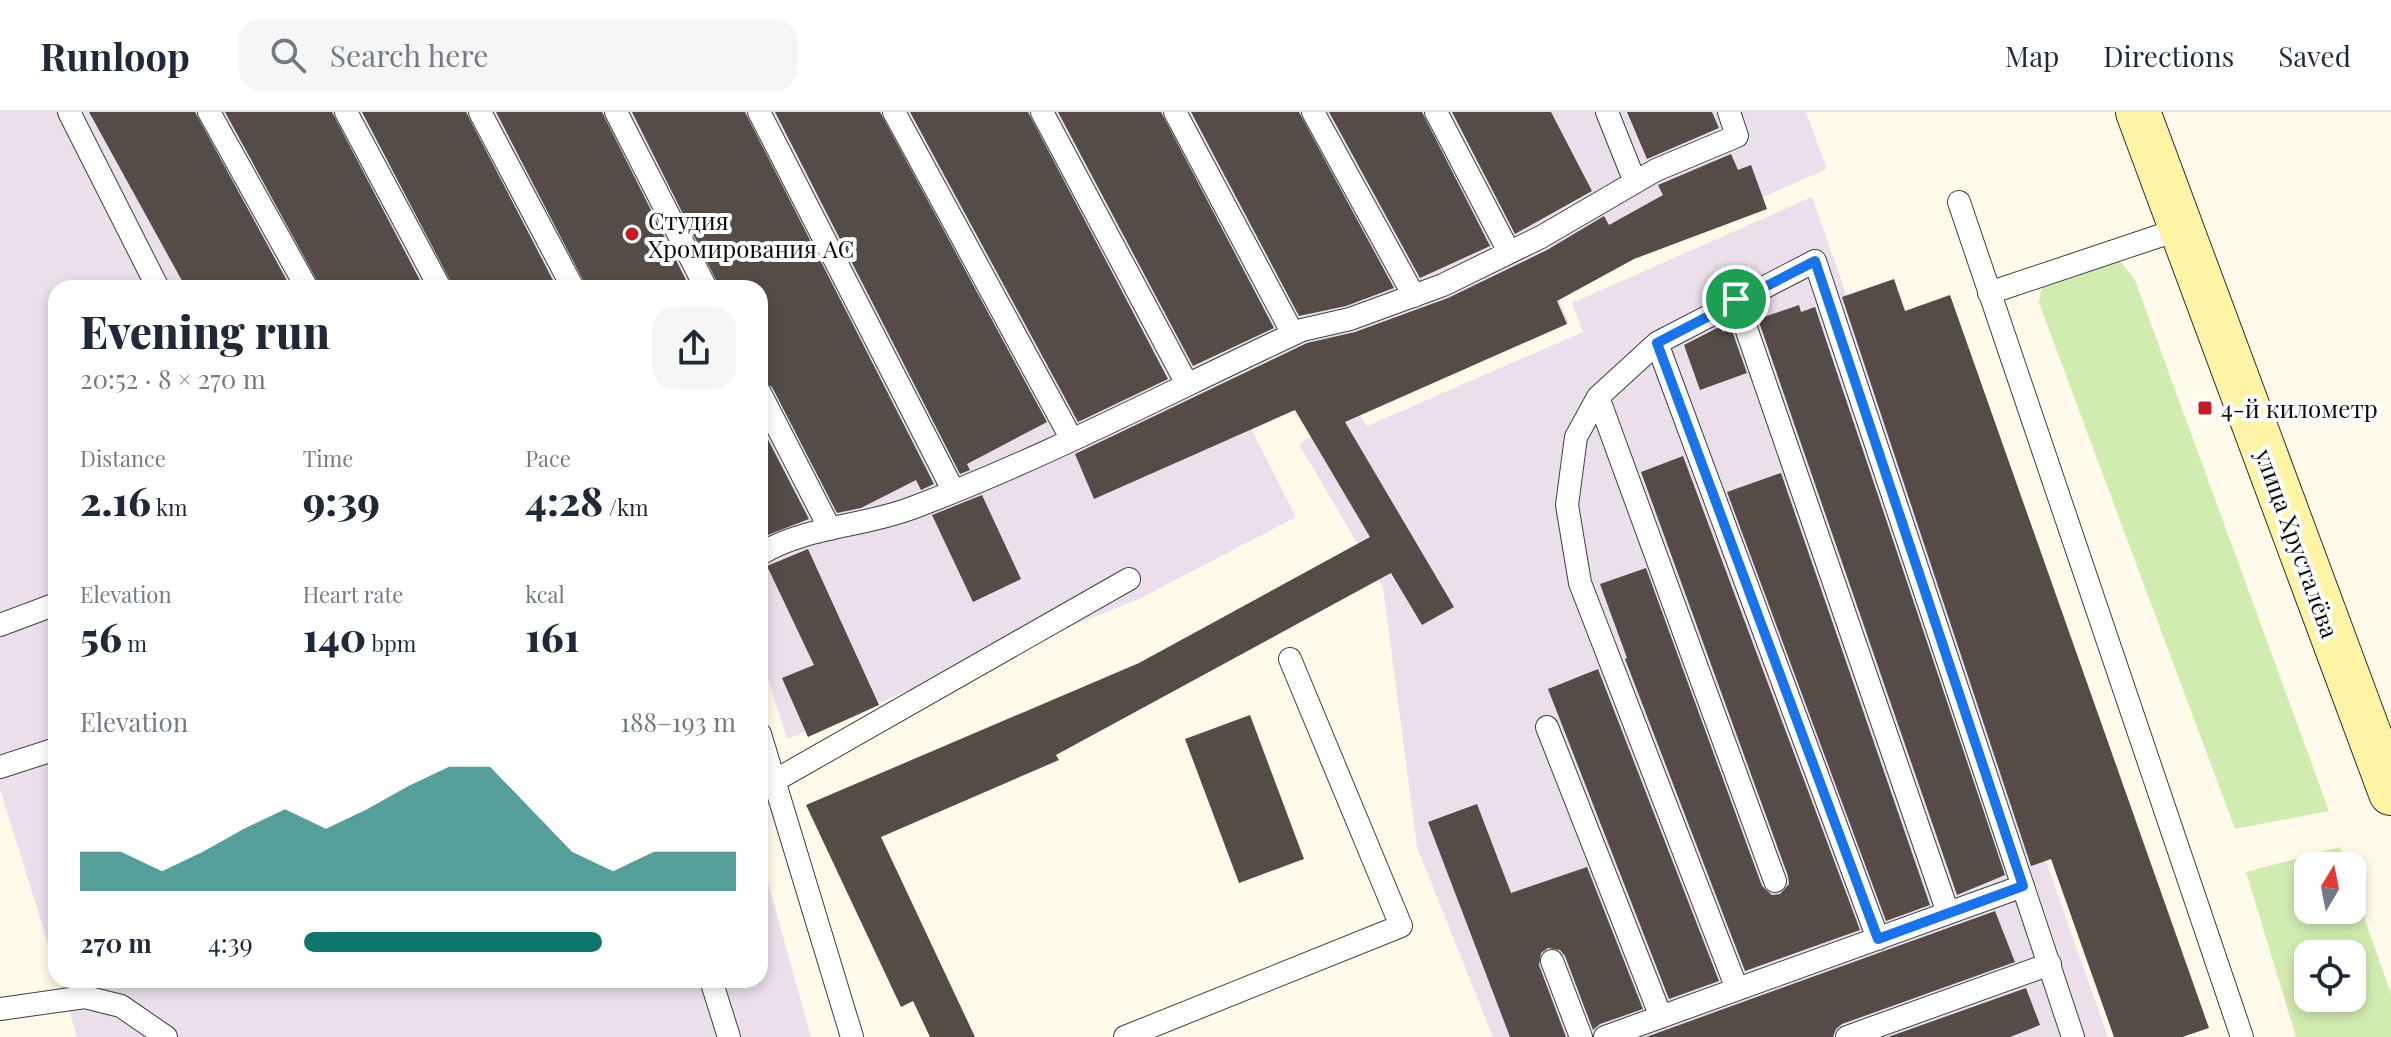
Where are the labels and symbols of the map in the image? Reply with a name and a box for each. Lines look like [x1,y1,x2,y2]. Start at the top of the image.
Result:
place label: Студия Хромирования АС [648,204,854,264]
marker: Студия Хромирования АС [623,225,641,243]
pin [1702,265,1770,333]
place label: 4-й километр [2221,392,2378,424]
marker: 4-й километр [2196,399,2214,417]
street label: улица Хрусталёва [2249,443,2347,642]
north arrow [2294,852,2366,924]

